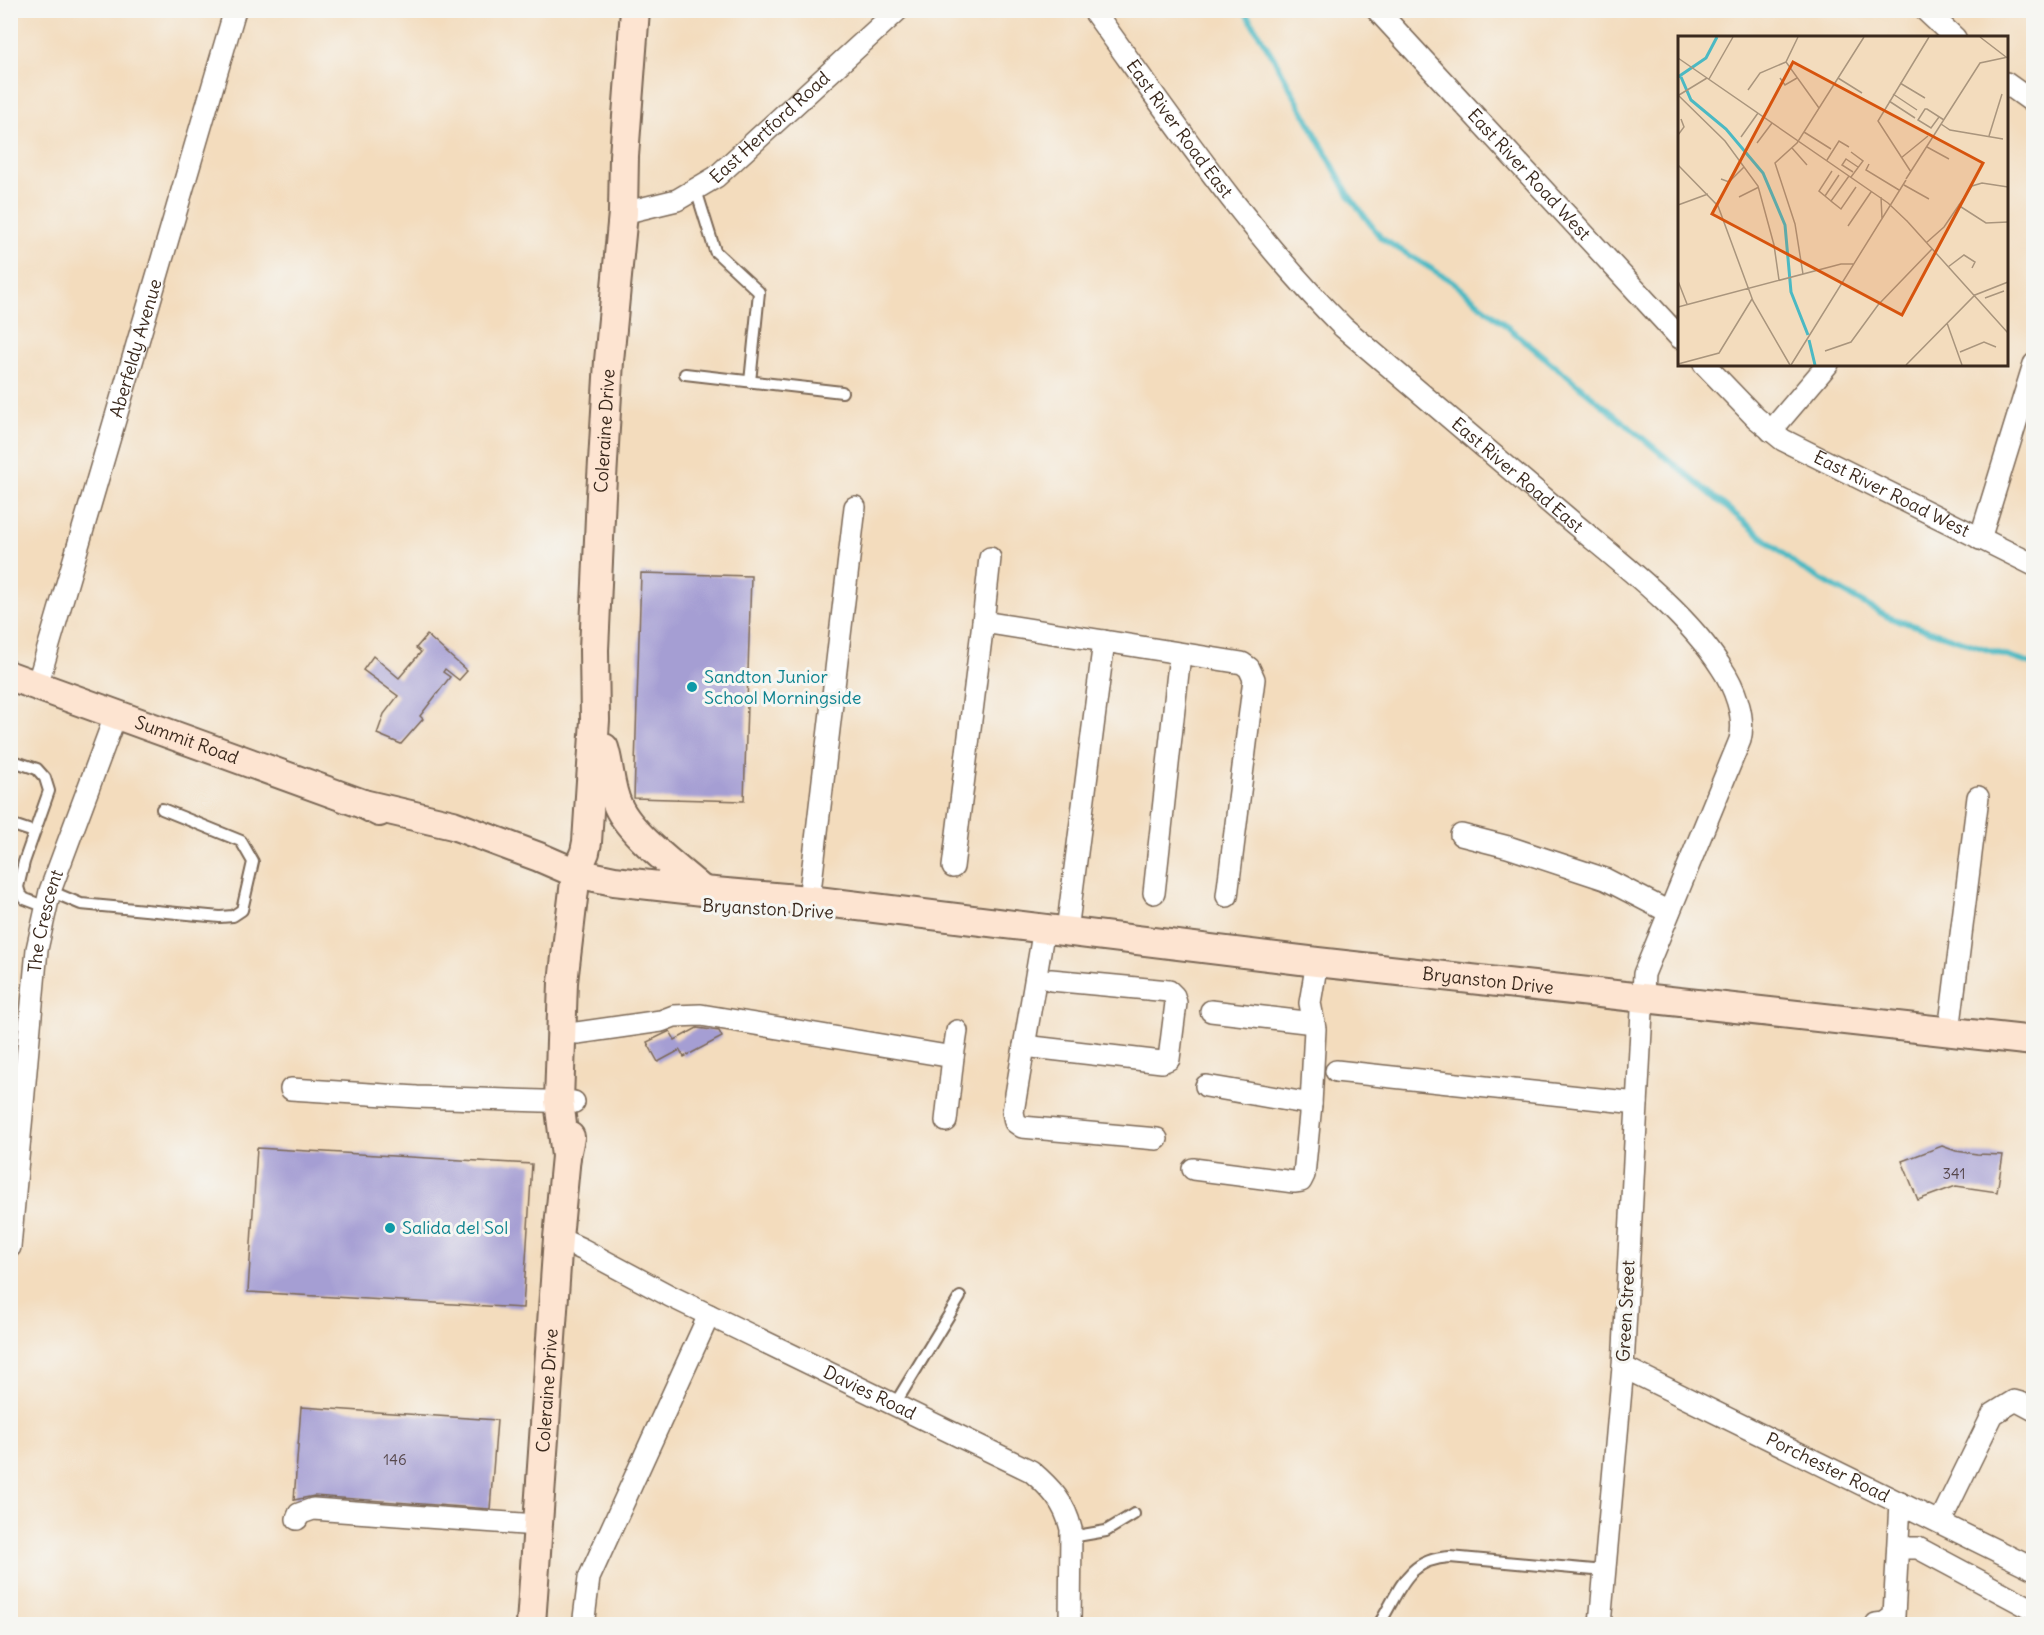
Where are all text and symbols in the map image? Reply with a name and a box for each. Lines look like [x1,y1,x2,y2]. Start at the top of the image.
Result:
inset map [1678,36,2008,366]
street label: East River Road East [1121,55,1238,202]
street label: East Hertford Road [705,66,835,188]
street label: East River Road West [1463,104,1596,245]
street label: Aberfeldy Avenue [104,276,167,420]
street label: Coleraine Drive [589,368,620,493]
street label: East River Road East [1447,412,1588,537]
street label: East River Road West [1810,445,1973,542]
place label: Sandton Junior School Morningside [704,665,861,709]
marker: Sandton Junior School Morningside [685,680,699,694]
street label: Summit Road [132,710,242,769]
street label: The Crescent [23,866,68,974]
street label: Bryanston Drive [702,894,834,923]
street label: Bryanston Drive [1421,962,1555,999]
house number: 341 [1943,1164,1966,1183]
place label: Salida del Sol [402,1216,508,1239]
marker: Salida del Sol [383,1221,397,1235]
street label: Green Street [1611,1259,1640,1362]
street label: Coleraine Drive [531,1328,563,1453]
street label: Davies Road [820,1360,920,1425]
street label: Porchester Road [1762,1427,1894,1507]
house number: 146 [383,1450,407,1469]

